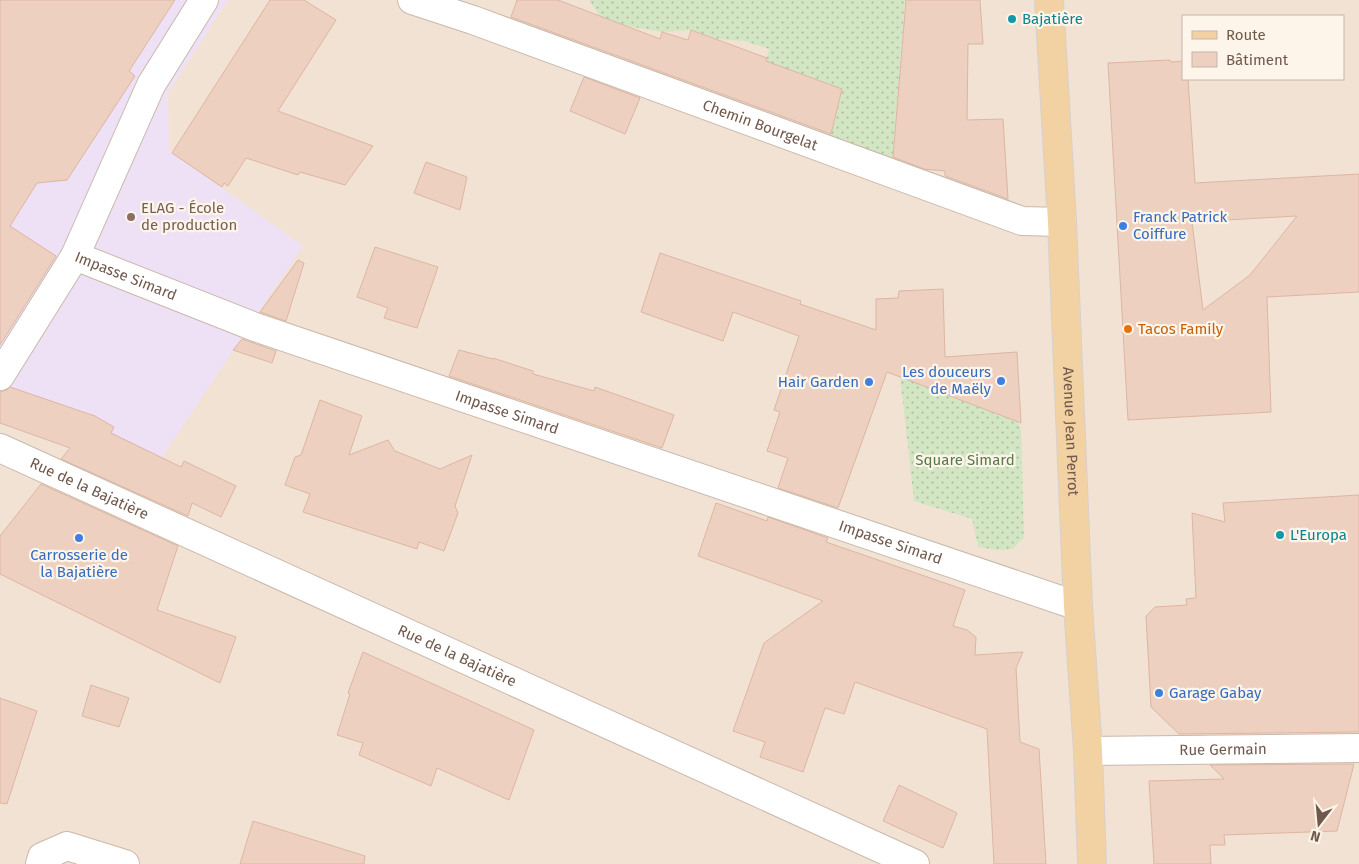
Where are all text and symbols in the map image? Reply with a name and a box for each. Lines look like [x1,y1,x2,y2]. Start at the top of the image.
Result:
place label: Bajatière [1022,10,1083,28]
marker: Bajatière [1006,13,1018,25]
legend [1182,15,1344,80]
text: Route [1226,26,1266,44]
text: Bâtiment [1226,51,1289,69]
street label: Chemin Bourgelat [700,96,821,155]
place label: ELAG - École de production [141,199,237,234]
place label: Franck Patrick Coiffure [1133,208,1228,243]
marker: ELAG - École de production [125,211,137,223]
marker: Franck Patrick Coiffure [1117,220,1129,232]
street label: Impasse Simard [72,248,179,304]
place label: Tacos Family [1138,320,1224,338]
marker: Tacos Family [1122,323,1134,335]
place label: Les douceurs de Maëly [902,363,992,398]
street label: Avenue Jean Perrot [1059,367,1082,497]
place label: Hair Garden [778,373,859,391]
marker: Les douceurs de Maëly [995,375,1007,387]
marker: Hair Garden [863,376,875,388]
street label: Impasse Simard [453,387,561,438]
park label: Square Simard [915,451,1015,469]
street label: Rue de la Bajatière [27,454,151,523]
street label: Impasse Simard [836,517,944,568]
place label: L'Europa [1290,526,1347,544]
marker: L'Europa [1274,529,1286,541]
marker: Carrosserie de la Bajatière [73,532,85,544]
place label: Carrosserie de la Bajatière [30,546,128,581]
street label: Rue de la Bajatière [395,621,519,691]
place label: Garage Gabay [1169,684,1262,702]
marker: Garage Gabay [1153,687,1165,699]
street label: Rue Germain [1179,740,1267,759]
north arrow [1294,799,1344,849]
text: N [1309,827,1322,845]

